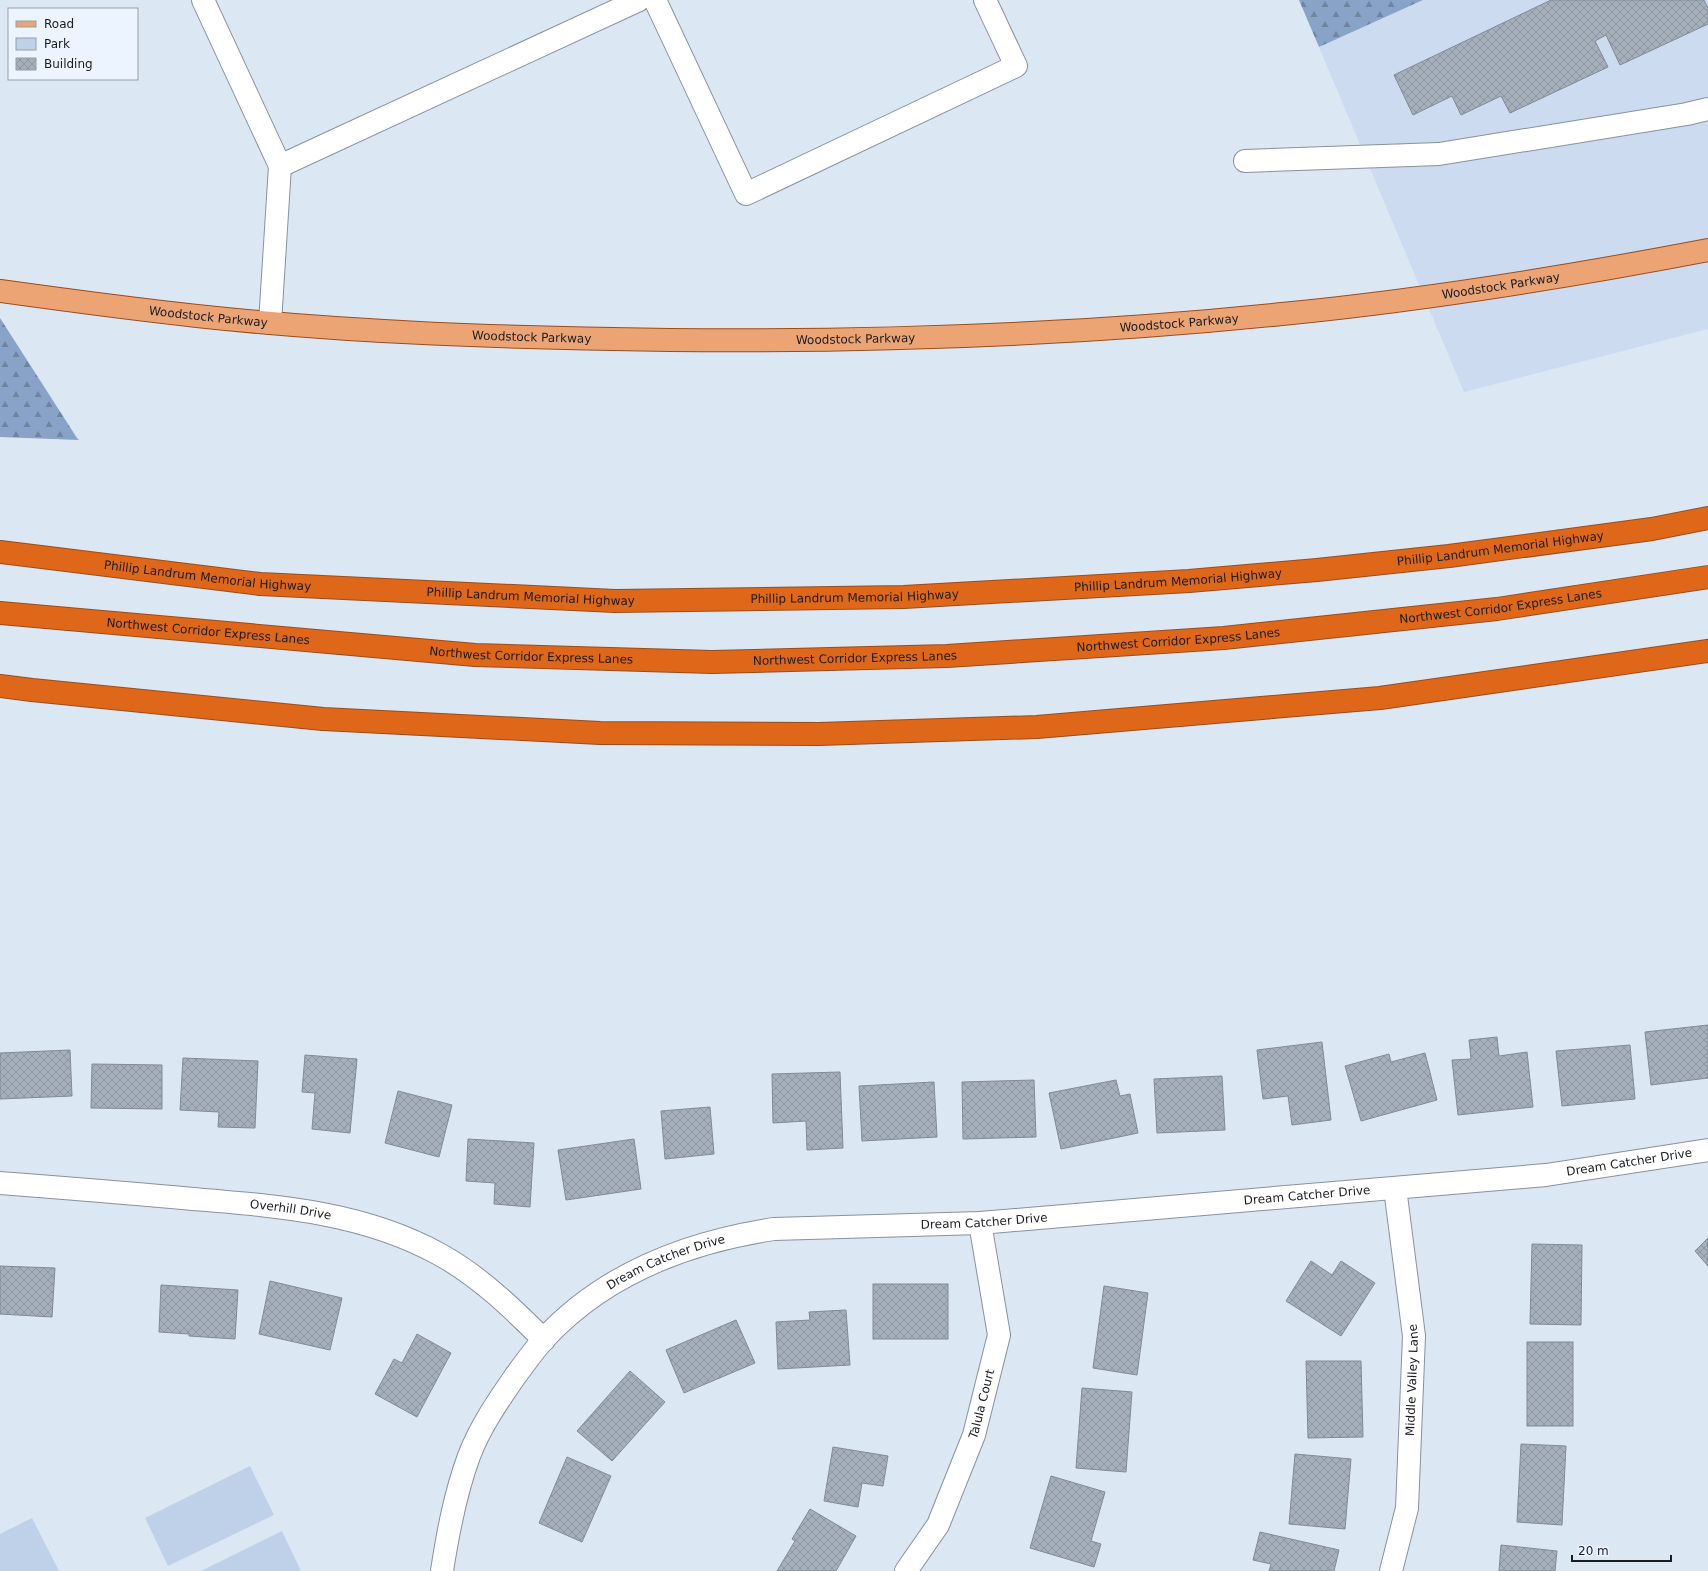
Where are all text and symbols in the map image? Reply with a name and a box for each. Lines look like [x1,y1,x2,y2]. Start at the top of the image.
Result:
legend [8,8,138,80]
text: Road [44,17,74,31]
text: Park [44,37,70,51]
text: Building [44,57,93,71]
street label: Woodstock Parkway [1441,270,1561,302]
street label: Woodstock Parkway [148,304,268,330]
street label: Woodstock Parkway [1119,311,1239,335]
street label: Woodstock Parkway [472,328,592,346]
street label: Woodstock Parkway [796,331,916,347]
street label: Phillip Landrum Memorial Highway [1396,528,1605,568]
street label: Phillip Landrum Memorial Highway [103,558,312,593]
street label: Phillip Landrum Memorial Highway [1074,566,1283,594]
street label: Phillip Landrum Memorial Highway [426,585,635,608]
street label: Northwest Corridor Express Lanes [1399,586,1603,626]
street label: Phillip Landrum Memorial Highway [750,587,959,606]
street label: Northwest Corridor Express Lanes [106,615,310,647]
street label: Northwest Corridor Express Lanes [1076,625,1281,655]
street label: Northwest Corridor Express Lanes [429,644,633,667]
street label: Northwest Corridor Express Lanes [753,648,957,668]
street label: Dream Catcher Drive [1565,1146,1693,1179]
street label: Dream Catcher Drive [1243,1183,1371,1208]
street label: Overhill Drive [249,1197,333,1223]
street label: Dream Catcher Drive [921,1210,1048,1232]
street label: Dream Catcher Drive [604,1232,727,1293]
street label: Middle Valley Lane [1403,1323,1421,1436]
street label: Talula Court [966,1367,997,1442]
scale bar [1572,1537,1671,1563]
text: 20 m [1578,1544,1609,1558]

